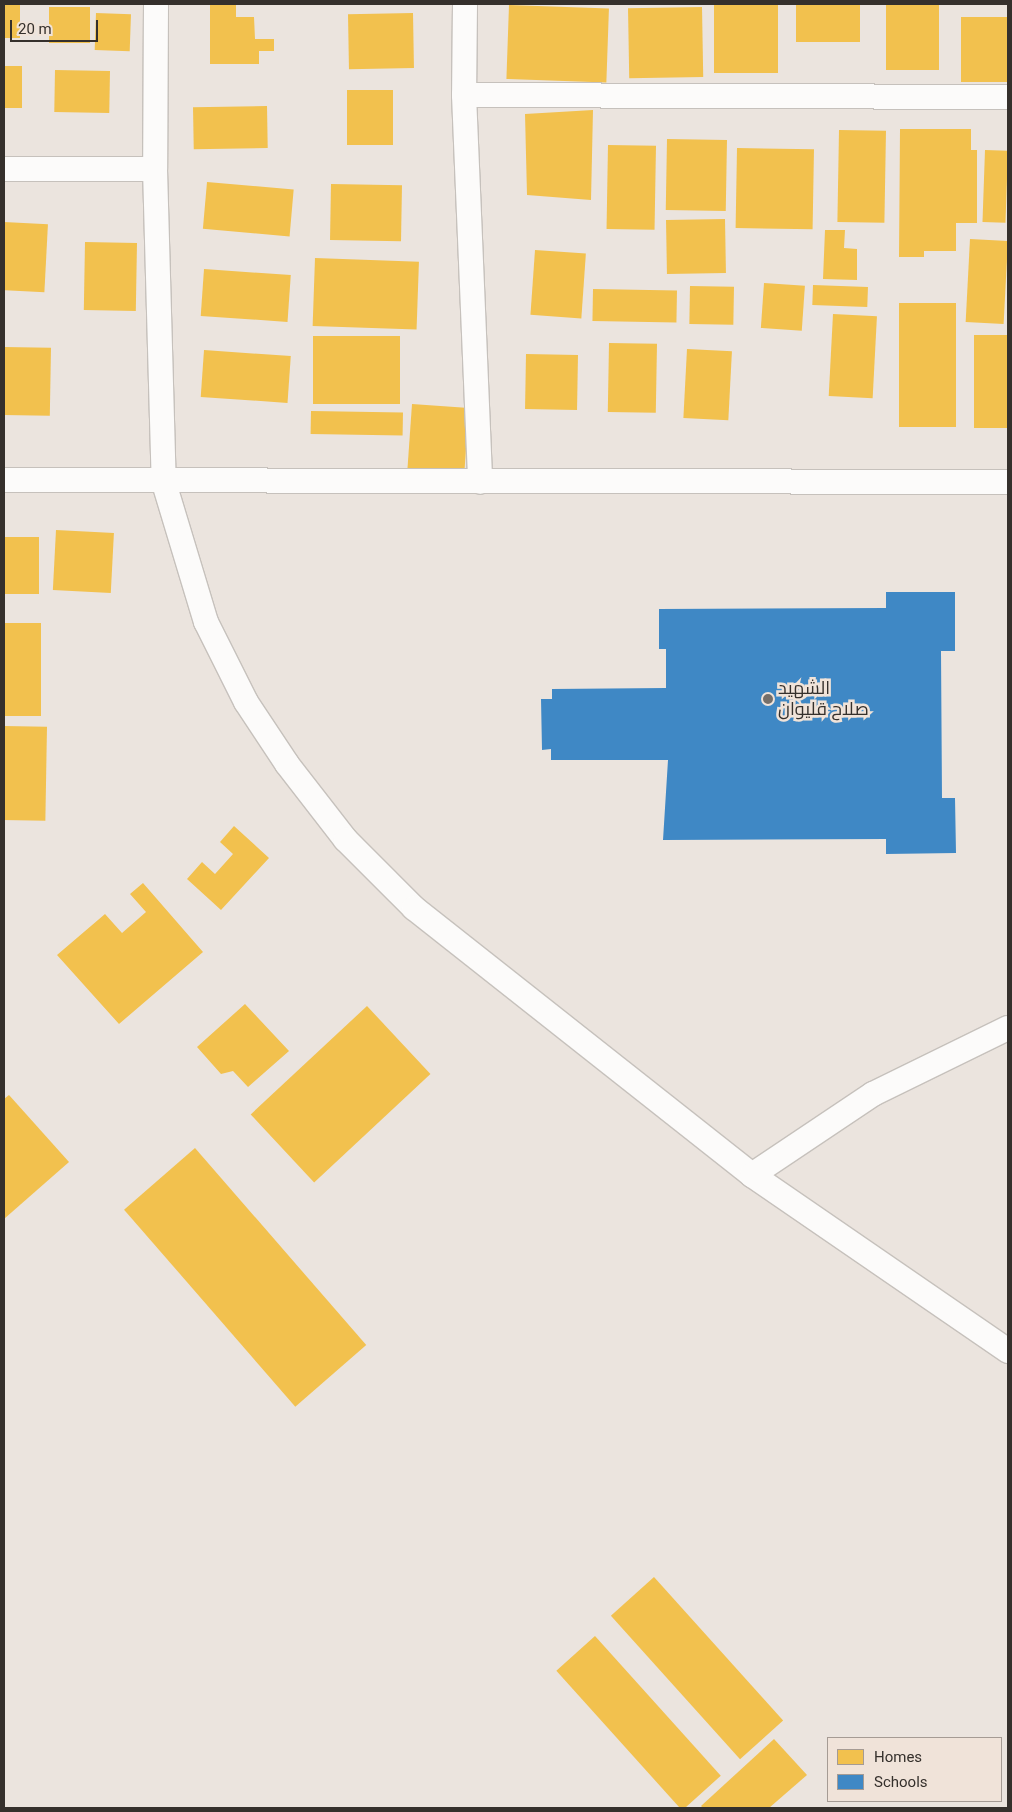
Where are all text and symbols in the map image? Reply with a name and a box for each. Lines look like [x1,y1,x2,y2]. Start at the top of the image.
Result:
scale bar [12,10,100,42]
text: 20 m [18,20,52,38]
place label: الشهيد صلاح قليوان [778,678,869,721]
marker: الشهيد صلاح قليوان [762,693,774,705]
legend [827,1737,1002,1802]
text: Homes [874,1748,922,1766]
text: Schools [874,1773,928,1791]

